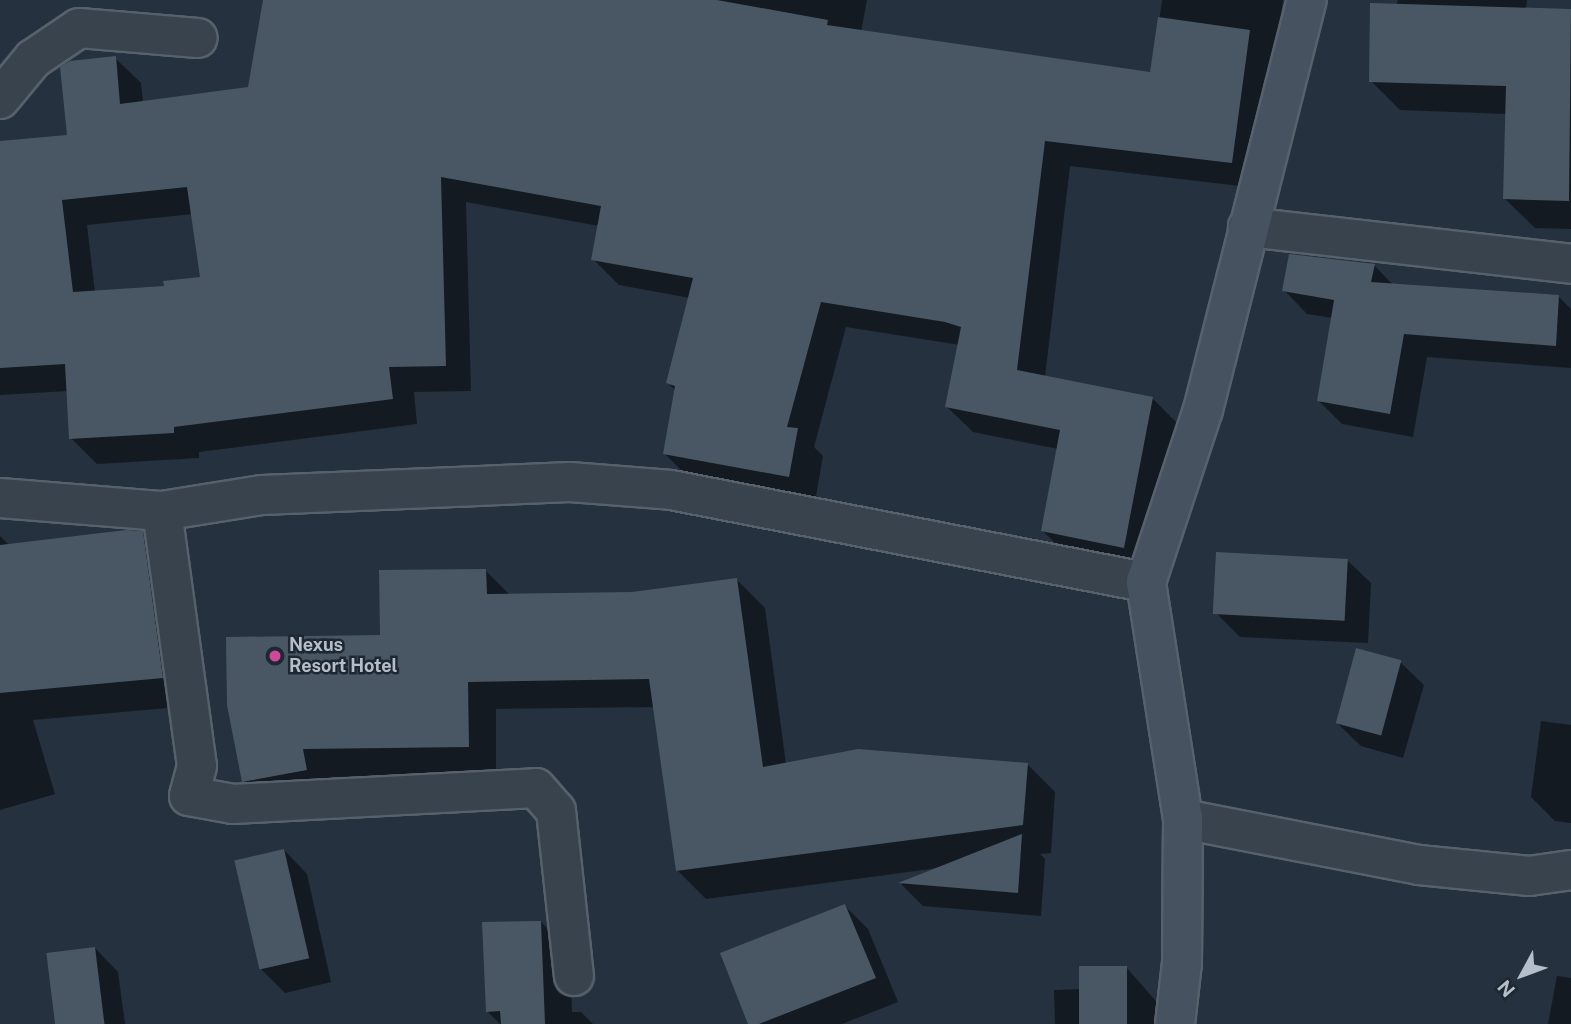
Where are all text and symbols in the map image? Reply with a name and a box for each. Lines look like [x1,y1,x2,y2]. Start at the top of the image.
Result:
place label: Nexus Resort Hotel [289,635,397,678]
marker: Nexus Resort Hotel [267,648,283,664]
north arrow [1487,940,1557,1010]
text: N [1493,976,1519,1002]

